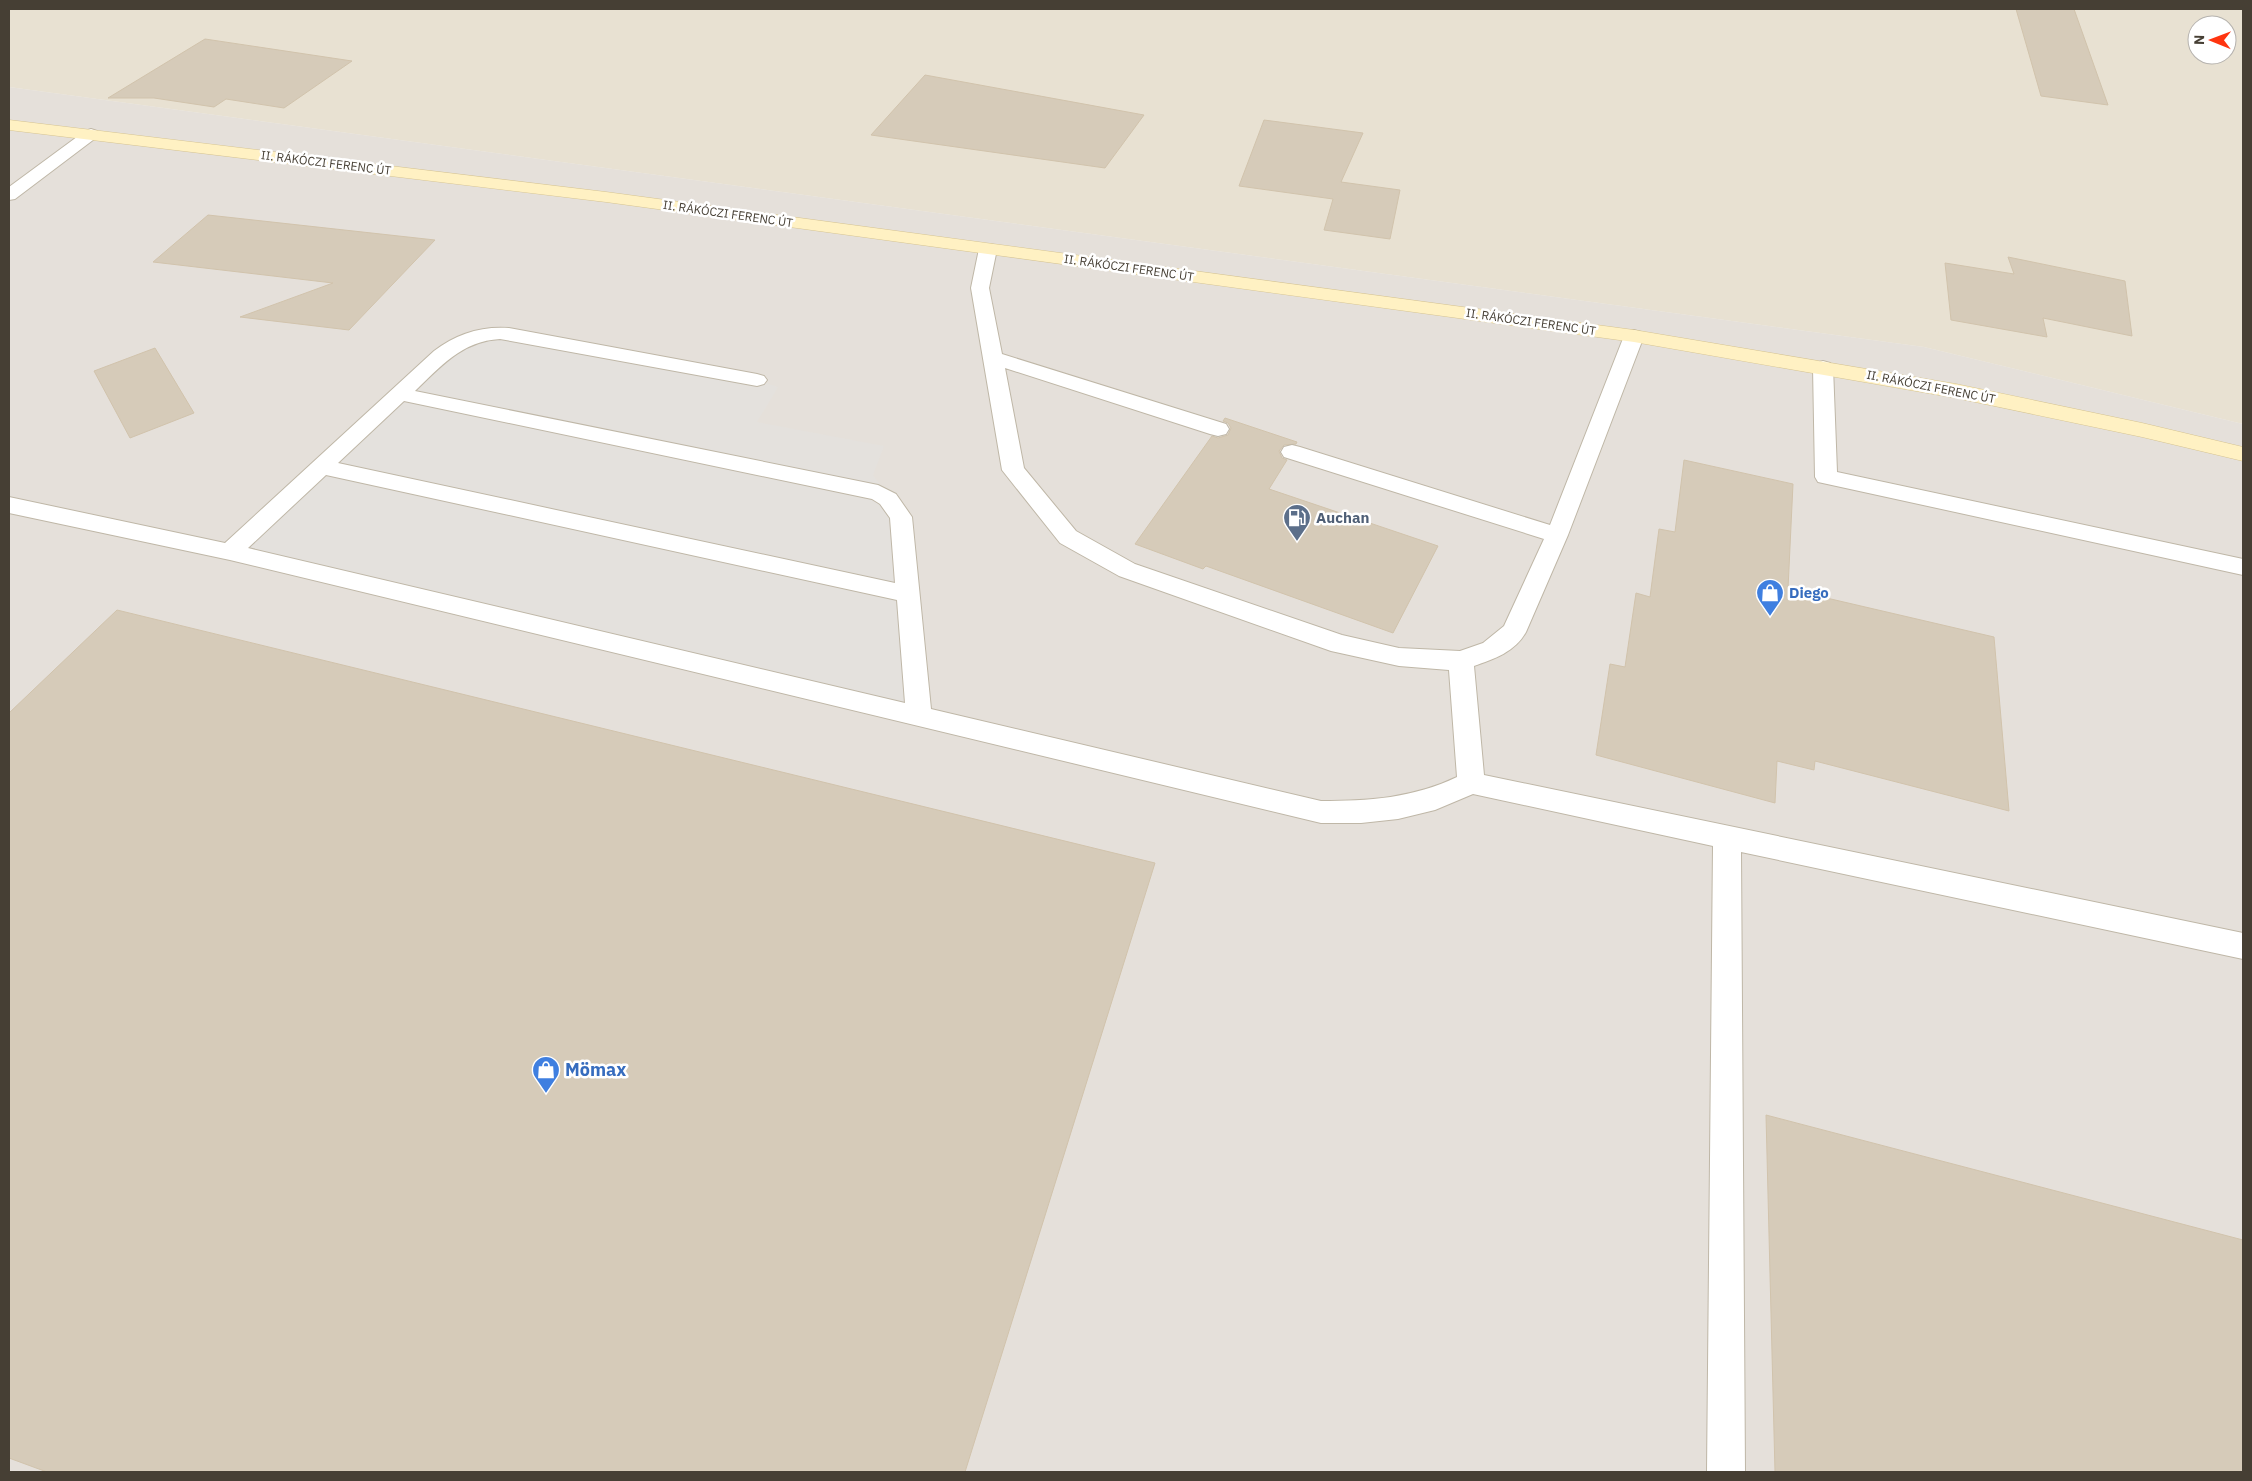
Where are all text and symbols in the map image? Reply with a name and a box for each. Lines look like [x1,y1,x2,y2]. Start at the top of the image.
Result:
north arrow [2187,15,2237,65]
text: N [2190,35,2208,45]
street label: II. RÁKÓCZI FERENC ÚT [260,147,392,178]
street label: II. RÁKÓCZI FERENC ÚT [662,197,794,230]
street label: II. RÁKÓCZI FERENC ÚT [1063,251,1195,284]
street label: II. RÁKÓCZI FERENC ÚT [1465,305,1597,338]
street label: II. RÁKÓCZI FERENC ÚT [1865,367,1997,406]
fuel station icon: Auchan [1282,503,1312,542]
place label: Auchan [1316,508,1369,527]
shop icon: Diego [1755,578,1785,617]
place label: Diego [1789,583,1829,602]
shop icon: Mömax [531,1055,561,1094]
place label: Mömax [565,1058,626,1081]

